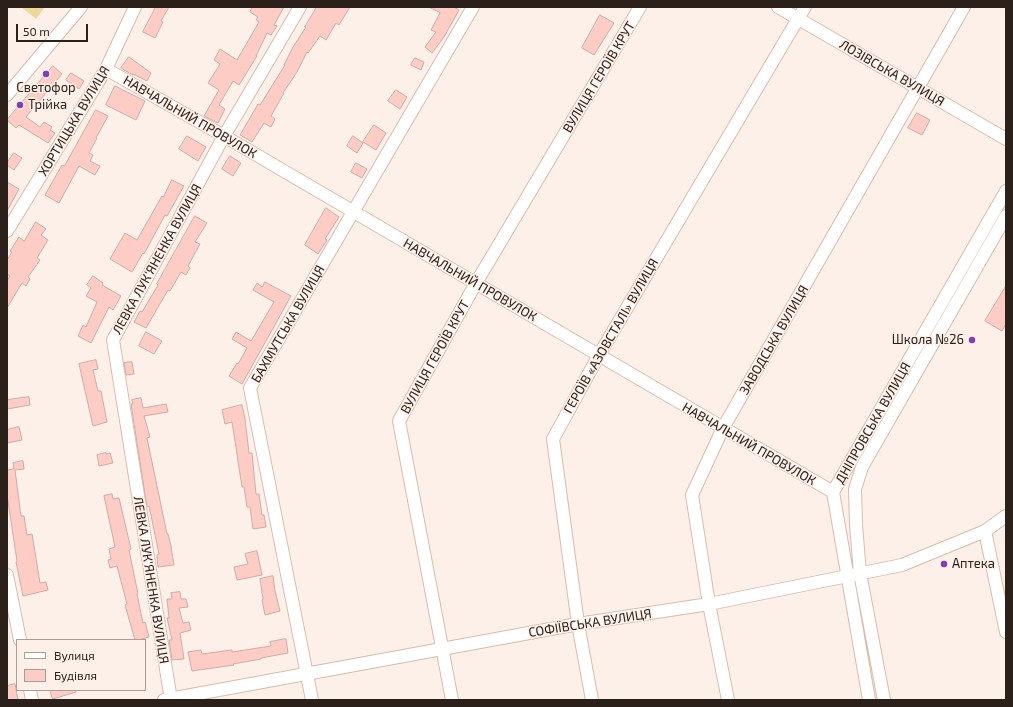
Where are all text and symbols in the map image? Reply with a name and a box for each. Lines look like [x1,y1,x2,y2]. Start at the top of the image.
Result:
scale bar [18,16,90,42]
street label: ВУЛИЦЯ ГЕРОЇВ КРУТ [560,18,638,136]
text: 50 m [23,24,50,38]
street label: ЛОЗІВСЬКА ВУЛИЦЯ [837,37,947,109]
street label: ХОРТИЦЬКА ВУЛИЦЯ [35,63,113,179]
marker: Светофор [41,69,51,79]
street label: НАВЧАЛЬНИЙ ПРОВУЛОК [120,72,260,162]
place label: Светофор [16,80,76,96]
place label: Трійка [28,97,67,113]
marker: Трійка [15,100,25,110]
street label: ЛЕВКА ЛУК'ЯНЕНКА ВУЛИЦЯ [109,181,205,337]
street label: НАВЧАЛЬНИЙ ПРОВУЛОК [400,235,540,325]
street label: ГЕРОЇВ «АЗОВСТАЛІ» ВУЛИЦЯ [560,256,662,416]
street label: БАХМУТСЬКА ВУЛИЦЯ [248,262,328,386]
street label: ЗАВОДСЬКА ВУЛИЦЯ [736,282,812,398]
street label: ВУЛИЦЯ ГЕРОЇВ КРУТ [397,298,473,416]
place label: Школа №26 [892,332,964,348]
marker: Школа №26 [967,335,977,345]
street label: ДНІПРОВСЬКА ВУЛИЦЯ [832,360,914,486]
street label: НАВЧАЛЬНИЙ ПРОВУЛОК [679,399,819,489]
street label: ЛЕВКА ЛУК'ЯНЕНКА ВУЛИЦЯ [130,495,172,665]
place label: Аптека [952,556,995,572]
marker: Аптека [939,559,949,569]
street label: СОФІЇВСЬКА ВУЛИЦЯ [527,606,653,640]
legend [16,639,146,691]
text: Вулиця [54,648,95,662]
text: Будівля [54,668,97,682]

